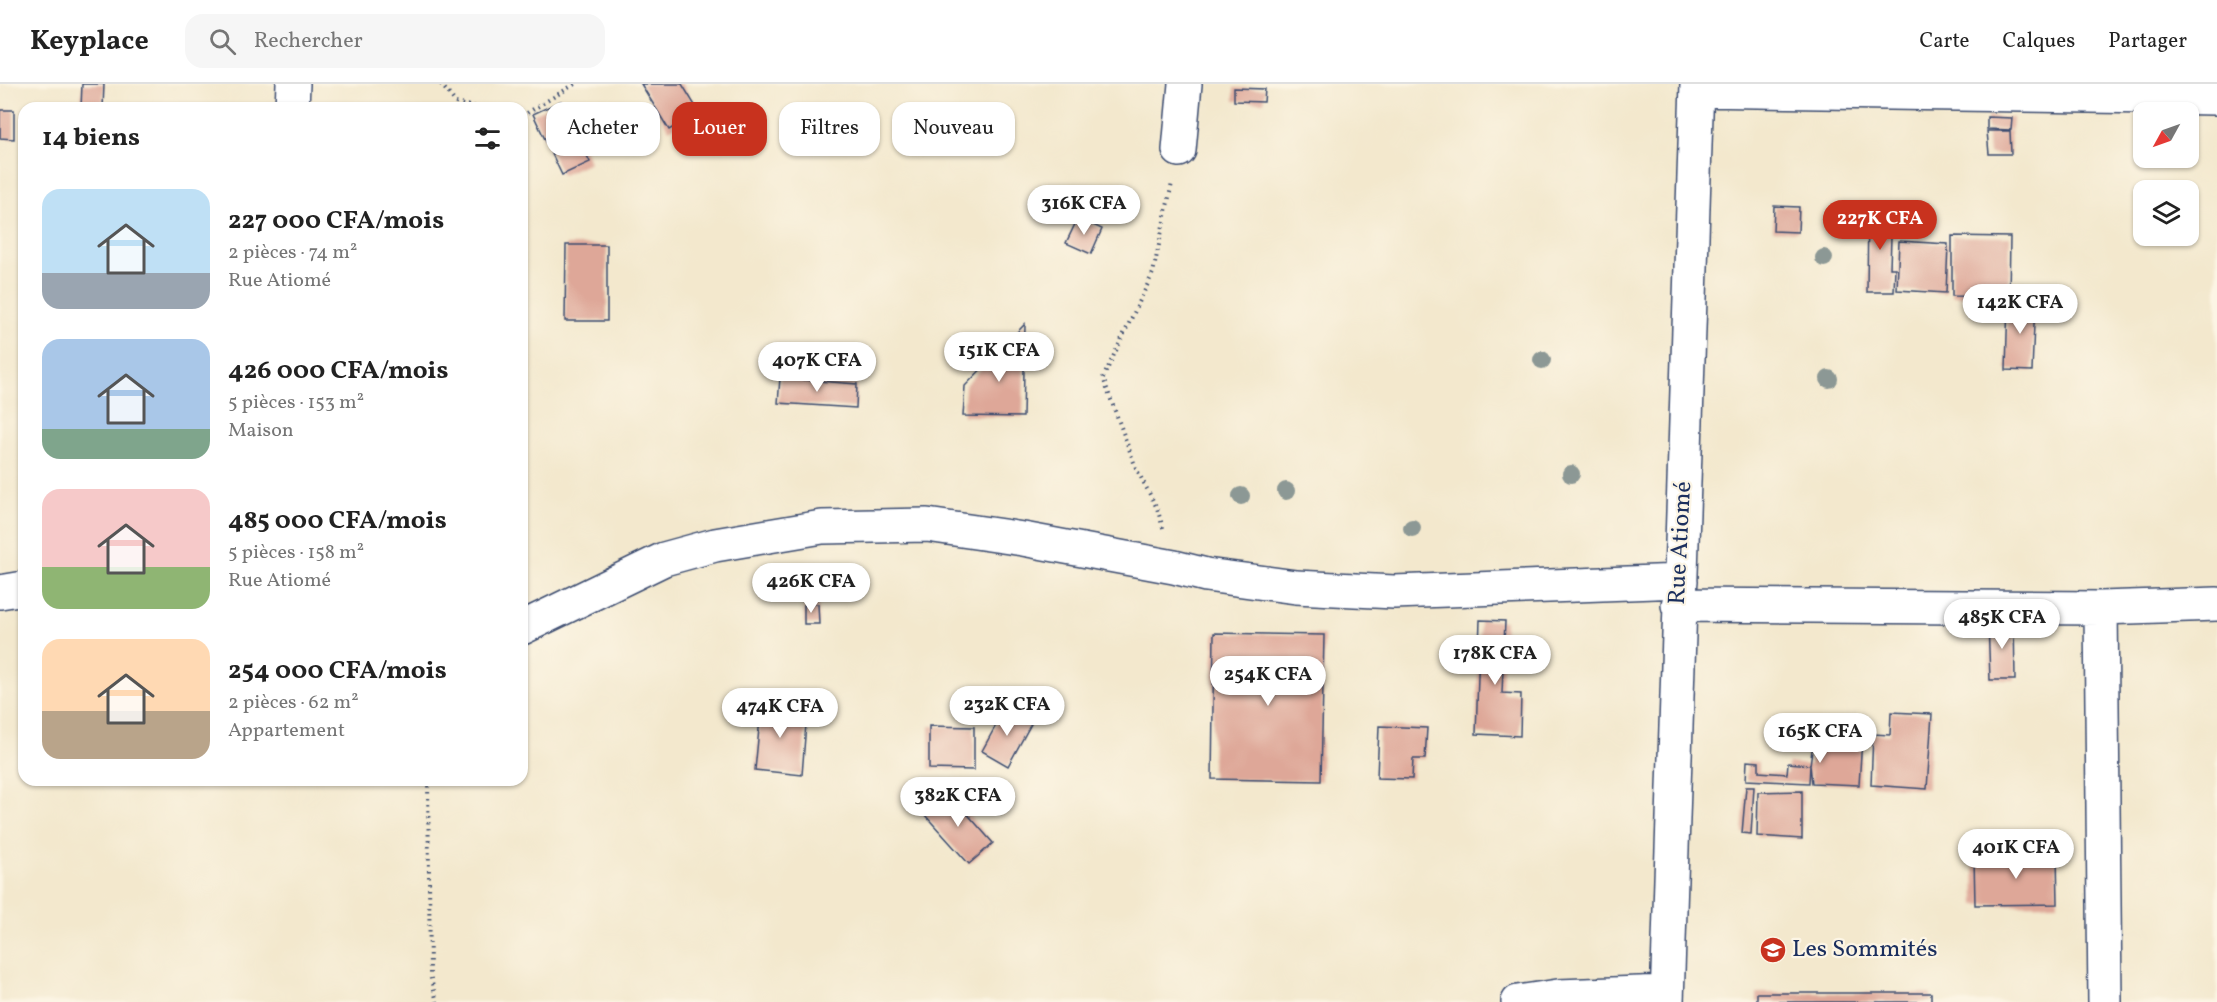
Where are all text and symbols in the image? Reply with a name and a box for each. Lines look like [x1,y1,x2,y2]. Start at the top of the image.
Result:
search box [185,14,605,68]
text: Keyplace [30,22,149,61]
icon: search [206,25,239,58]
text: Rechercher [254,26,363,57]
text: Carte [1919,27,1970,56]
text: Calques [2003,27,2075,56]
text: Partager [2108,27,2187,56]
chip: Acheter [546,102,660,156]
chip: Louer [672,102,767,156]
chip: Filtres [779,102,880,156]
chip: Nouveau [892,102,1015,156]
north arrow [2133,102,2199,168]
map controls [2133,102,2199,246]
text: 14 biens [42,120,140,156]
icon: filters [471,122,504,155]
button: layers [2133,180,2199,246]
pin: 316K CFA [1022,185,1146,236]
text: 316K CFA [1041,190,1127,218]
pin: 227K CFA [1818,200,1942,251]
text: 227 000 CFA/mois [228,203,444,239]
text: 227K CFA [1837,205,1923,233]
icon: home [90,213,162,285]
text: 2 pièces · 74 m² [228,239,357,267]
text: Rue Atiomé [228,267,331,295]
pin: 142K CFA [1958,284,2082,335]
text: 142K CFA [1977,289,2063,317]
pin: 151K CFA [937,332,1061,383]
text: 151K CFA [958,337,1040,365]
pin: 407K CFA [755,342,879,393]
text: 407K CFA [772,347,862,375]
text: 426 000 CFA/mois [228,353,449,389]
icon: home [90,363,162,435]
text: 5 pièces · 153 m² [228,389,364,417]
text: Maison [228,417,294,445]
street label: Rue Atiomé [1661,480,1701,606]
text: 485 000 CFA/mois [228,503,447,539]
icon: home [90,513,162,585]
text: 5 pièces · 158 m² [228,539,364,567]
pin: 426K CFA [749,563,873,614]
text: Rue Atiomé [228,567,331,595]
text: 426K CFA [766,568,856,596]
pin: 485K CFA [1940,599,2064,650]
text: 485K CFA [1958,604,2046,632]
pin: 178K CFA [1433,635,1557,686]
text: 178K CFA [1453,640,1537,668]
text: 254 000 CFA/mois [228,653,447,689]
pin: 254K CFA [1206,656,1330,707]
text: 254K CFA [1224,661,1312,689]
icon: home [90,663,162,735]
pin: 232K CFA [945,686,1069,737]
pin: 474K CFA [718,688,842,739]
text: 2 pièces · 62 m² [228,689,359,717]
text: 232K CFA [964,691,1050,719]
text: 474K CFA [736,693,824,721]
pin: 165K CFA [1758,713,1882,764]
text: Appartement [228,717,345,745]
text: 165K CFA [1778,718,1862,746]
pin: 382K CFA [896,777,1020,828]
text: 382K CFA [914,782,1002,810]
pin: 401K CFA [1954,829,2078,880]
text: 401K CFA [1972,834,2060,862]
place label: Les Sommités [1792,933,1937,967]
school or university icon: Les Sommités [1758,935,1788,965]

